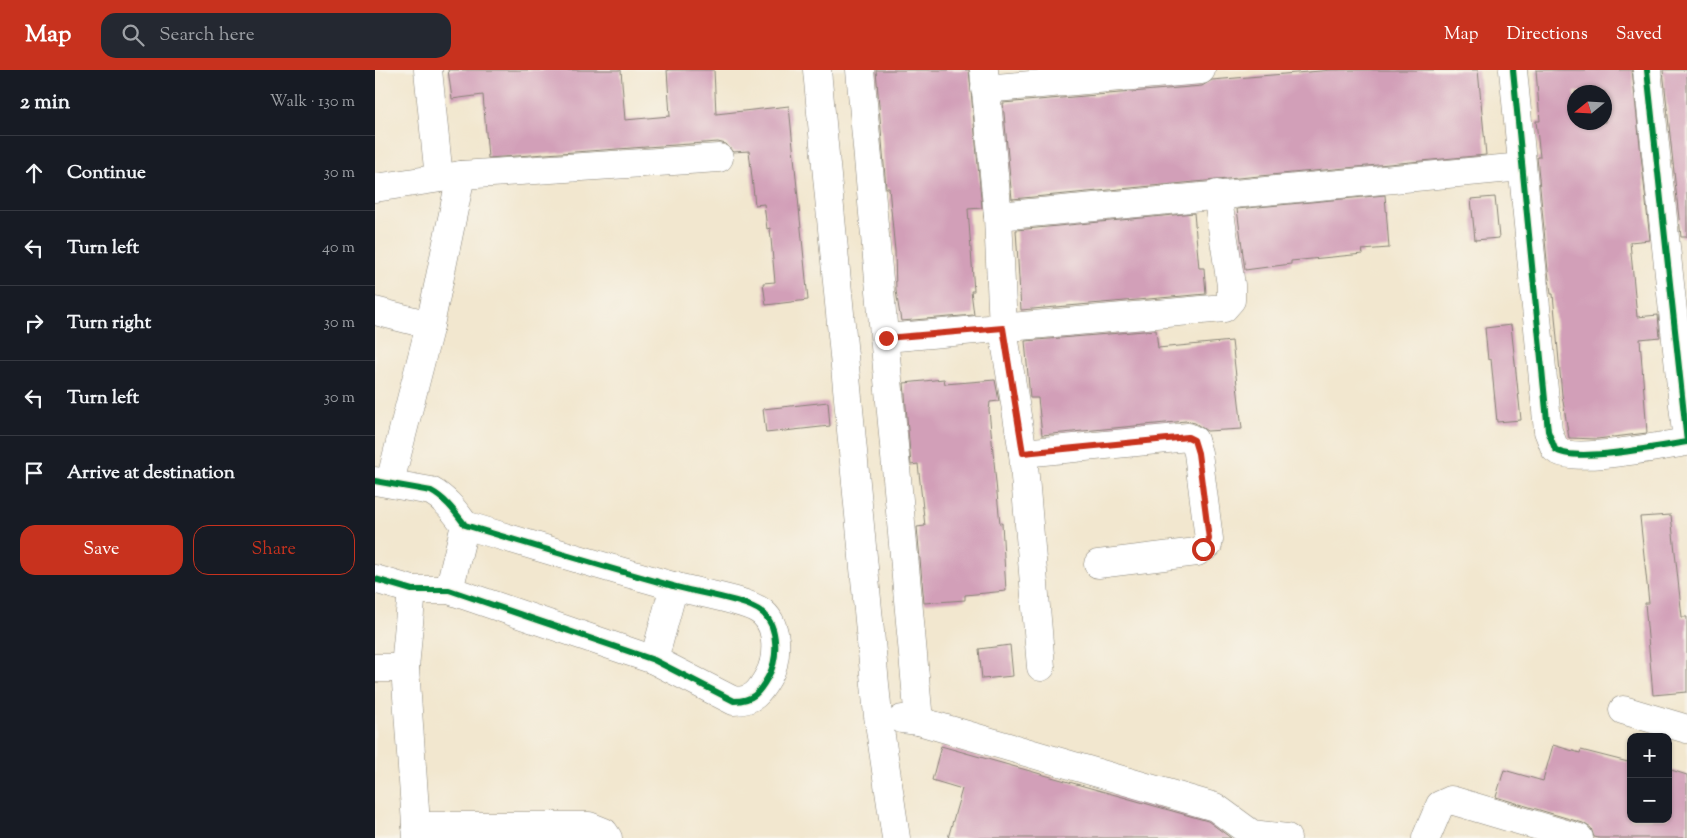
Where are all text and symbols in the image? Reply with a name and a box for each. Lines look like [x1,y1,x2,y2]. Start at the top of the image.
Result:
search box [101,13,451,58]
text: Map [25,18,71,52]
icon: search [119,21,147,49]
text: Search here [159,22,255,49]
text: Map [1444,22,1479,48]
text: Directions [1507,22,1588,48]
text: Saved [1616,22,1662,48]
north arrow [1567,85,1612,130]
text: 2 min [20,88,70,118]
text: Walk · 130 m [270,91,355,114]
icon: ahead [20,159,48,187]
text: Continue [67,160,146,187]
text: 30 m [324,162,355,185]
icon: left [20,234,48,262]
text: Turn left [67,235,139,262]
text: 40 m [322,237,355,260]
icon: right [20,309,48,337]
text: Turn right [67,310,151,337]
text: 30 m [324,312,355,335]
route end [875,327,898,350]
icon: left [20,384,48,412]
text: Turn left [67,385,139,412]
text: 30 m [324,387,355,410]
icon: arrive [20,459,48,487]
text: Arrive at destination [67,460,235,487]
button: Save [20,525,183,575]
button: Share [193,525,355,575]
route start [1192,538,1215,561]
map controls [1627,733,1672,823]
button: + [1627,733,1672,778]
button: − [1627,778,1672,823]

